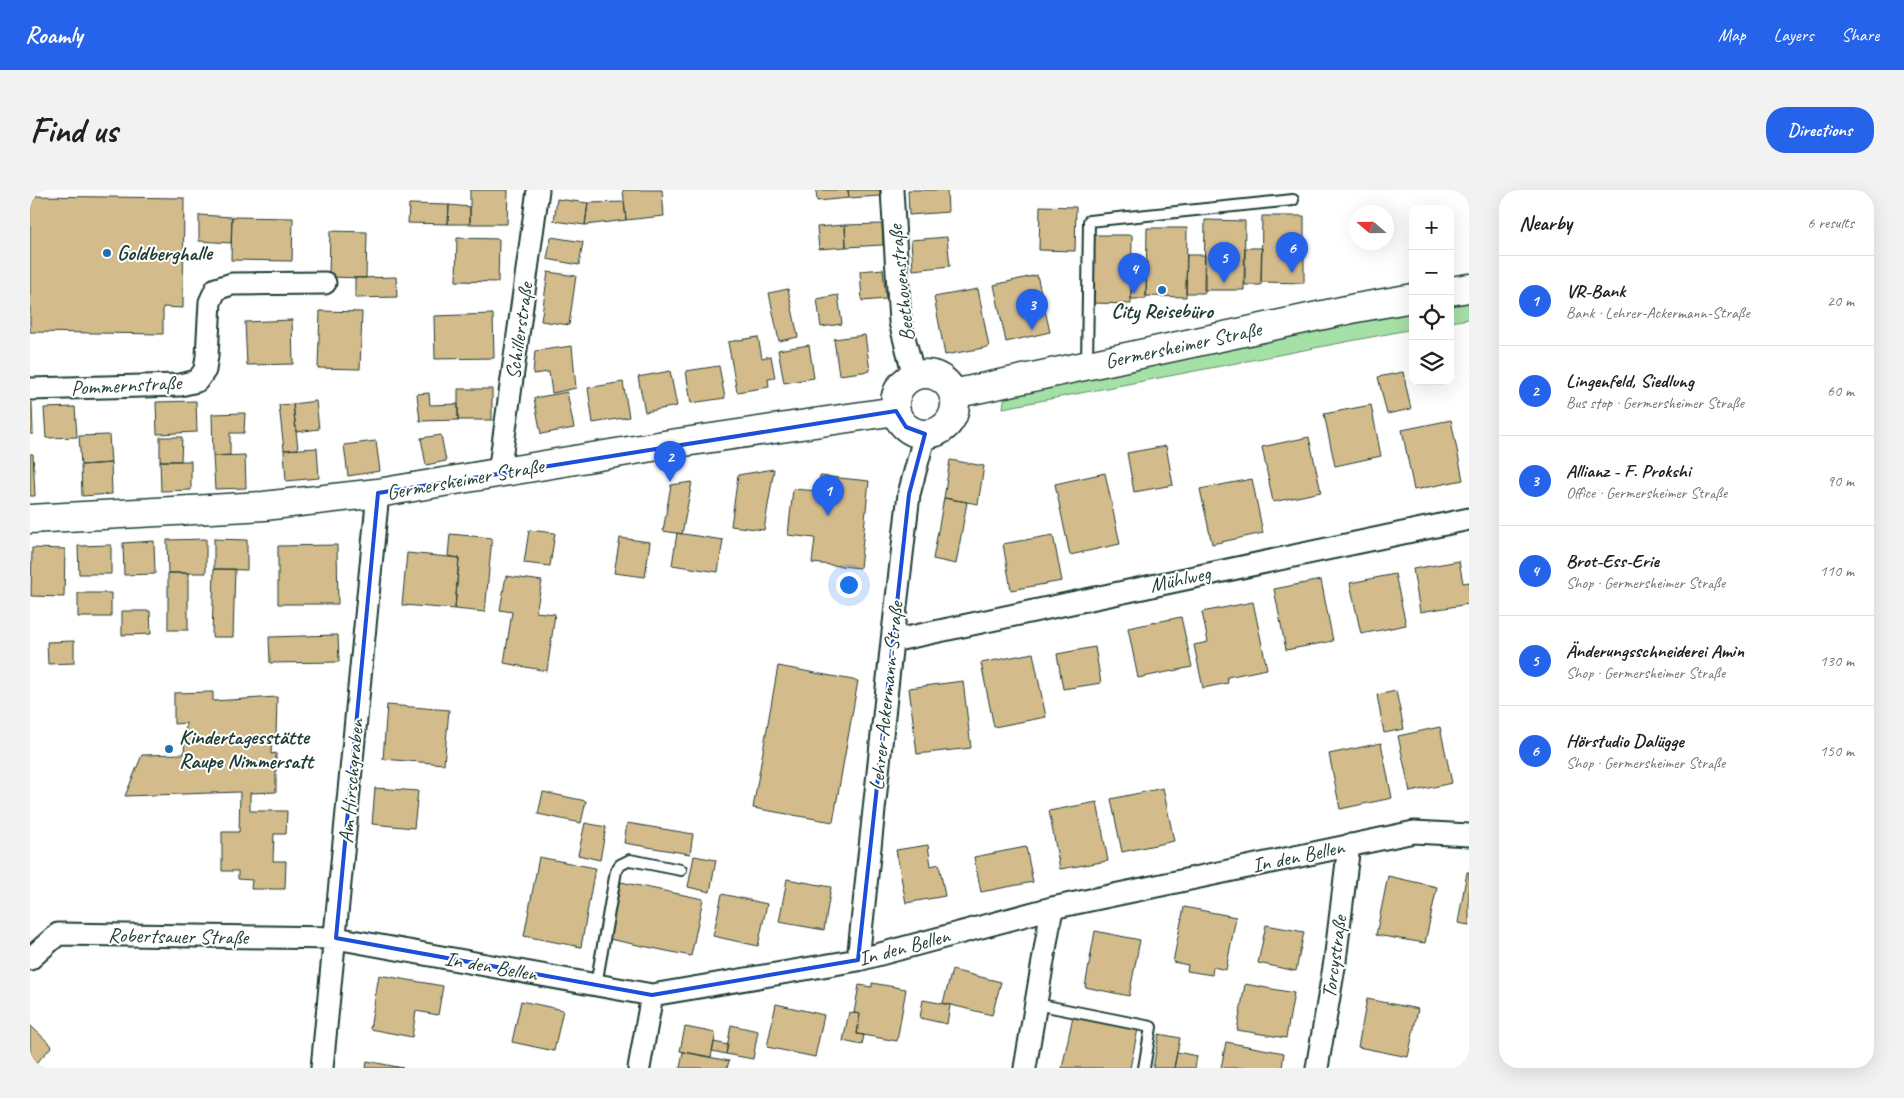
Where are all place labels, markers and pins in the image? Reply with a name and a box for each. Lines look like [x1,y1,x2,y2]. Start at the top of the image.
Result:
pin: 6 [1276,232,1308,273]
place label: Goldberghalle [117,240,214,266]
pin: 5 [1208,242,1240,283]
marker: Goldberghalle [101,247,113,259]
pin: 4 [1118,253,1150,294]
marker: City Reisebüro [1156,284,1168,296]
pin: 3 [1016,289,1048,330]
place label: City Reisebüro [1111,298,1214,325]
pin: 2 [654,441,686,482]
pin: 1 [812,475,844,516]
place label: Kindertagesstätte Raupe Nimmersatt [179,724,315,774]
marker: Kindertagesstätte Raupe Nimmersatt [163,743,175,755]

